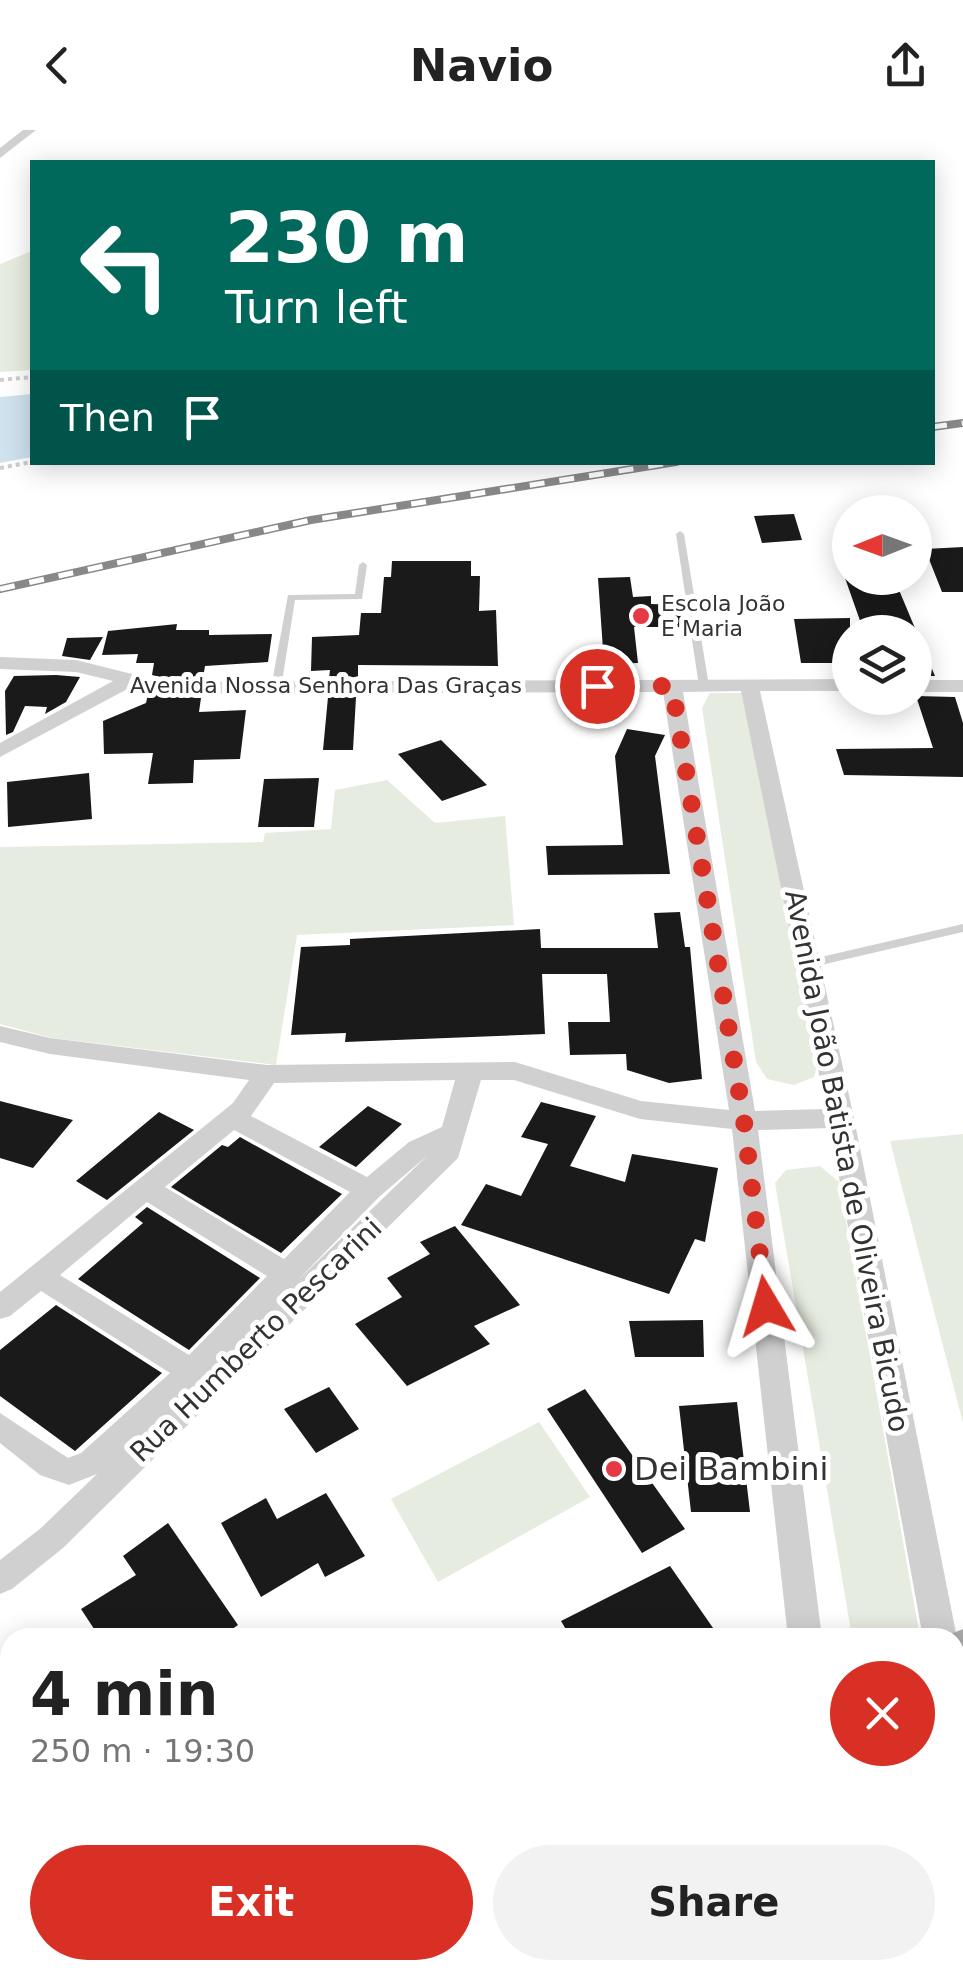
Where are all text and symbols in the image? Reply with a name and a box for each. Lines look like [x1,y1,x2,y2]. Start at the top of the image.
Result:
icon: back [30,38,85,93]
icon: share [878,38,933,93]
text: Navio [410,39,553,92]
text: 230 m [225,197,468,279]
icon: left [60,200,190,330]
text: Turn left [225,281,408,334]
icon: arrive [175,390,230,445]
text: Then [60,396,155,440]
north arrow [832,495,932,595]
map controls [832,495,932,715]
place label: Escola João E Maria [661,591,785,641]
marker: Escola João E Maria [630,605,652,627]
button: layers [832,615,932,715]
pin [555,644,640,729]
icon: arrive [570,659,625,714]
street label: Avenida Nossa Senhora Das Graças [130,673,522,698]
street label: Avenida João Batista de Oliveira Bicudo [778,887,916,1435]
street label: Rua Humberto Pescarini [123,1211,389,1469]
position arrow [714,1254,818,1358]
place label: Dei Bambini [634,1450,829,1488]
marker: Dei Bambini [603,1458,625,1480]
text: 4 min [30,1659,218,1729]
button: close [830,1661,935,1766]
text: 250 m · 19:30 [30,1732,255,1770]
button: Exit [30,1845,473,1960]
button: Share [493,1845,935,1960]

